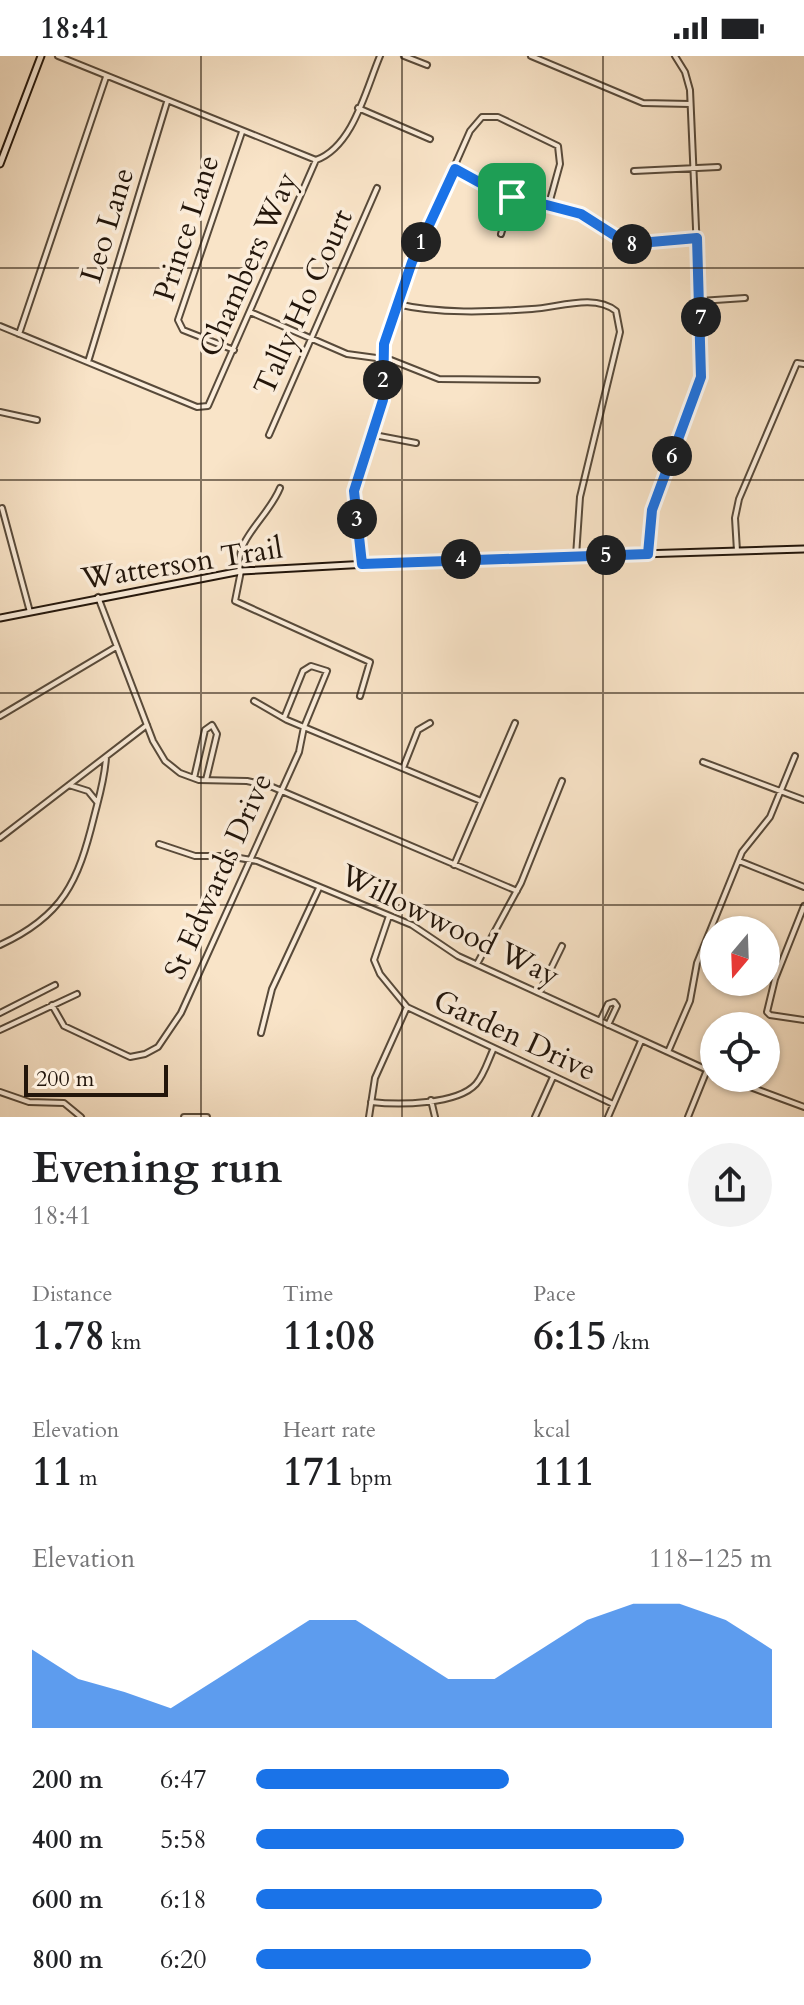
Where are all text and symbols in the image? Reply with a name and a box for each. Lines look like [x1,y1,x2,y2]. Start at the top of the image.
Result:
text: 18:41 [40,8,110,49]
street label: Prince Lane [144,150,229,306]
street label: Leo Lane [71,163,144,287]
pin [478,163,546,231]
street label: Chambers Way [189,165,308,363]
icon: arrive [490,175,534,219]
street label: Tally Ho Court [244,202,363,402]
pin: 1 [401,222,441,262]
pin: 8 [612,224,652,264]
text: 1 [415,227,427,257]
text: 8 [626,229,638,259]
pin: 7 [681,297,721,337]
text: 7 [695,302,707,332]
pin: 2 [363,360,403,400]
text: 2 [377,365,389,395]
pin: 6 [652,436,692,476]
text: 6 [666,441,678,471]
pin: 3 [337,499,377,539]
text: 3 [351,504,363,534]
street label: Watterson Trail [78,527,286,600]
pin: 5 [586,535,626,575]
pin: 4 [441,539,481,579]
text: 5 [600,540,612,570]
text: 4 [455,544,467,574]
street label: St Edwards Drive [155,767,282,986]
street label: Willowwood Way [332,854,567,996]
north arrow [700,916,780,996]
map controls [700,916,780,1092]
street label: Garden Drive [427,980,603,1091]
button: locate [700,1012,780,1092]
scale bar [24,1061,168,1097]
text: 200 m [36,1064,94,1094]
text: Evening run [32,1138,282,1198]
button: share [688,1143,772,1227]
text: 18:41 [32,1198,92,1233]
text: Distance [32,1279,112,1309]
text: Time [283,1279,334,1309]
text: Pace [533,1279,576,1309]
text: 1.78 [32,1309,105,1364]
text: 11:08 [283,1309,376,1364]
text: 6:15 [533,1309,606,1364]
text: km [105,1327,141,1357]
text: /km [606,1327,650,1357]
text: Elevation [32,1415,119,1445]
text: Heart rate [283,1415,376,1445]
text: kcal [533,1415,570,1445]
text: 11 [32,1445,73,1500]
text: 171 [283,1445,344,1500]
text: 111 [533,1445,595,1500]
text: m [73,1463,98,1493]
text: bpm [344,1463,392,1493]
text: Elevation [32,1541,135,1576]
text: 118–125 m [649,1541,772,1576]
text: 200 m [32,1762,103,1797]
text: 6:47 [160,1762,207,1797]
text: 400 m [32,1822,103,1857]
text: 5:58 [160,1822,207,1857]
text: 600 m [32,1882,103,1917]
text: 6:18 [160,1882,207,1917]
text: 800 m [32,1942,103,1977]
text: 6:20 [160,1942,207,1977]

